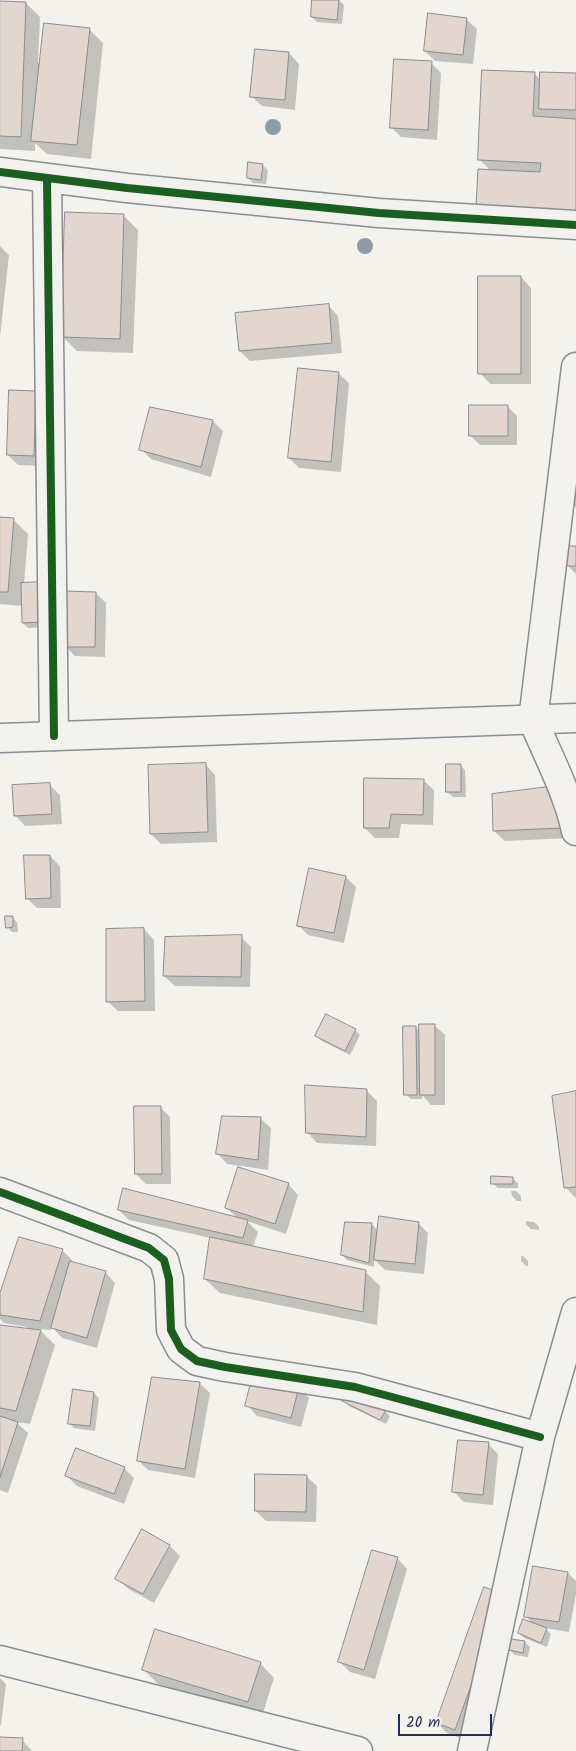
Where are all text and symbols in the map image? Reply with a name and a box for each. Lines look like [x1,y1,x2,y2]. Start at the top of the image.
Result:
scale bar [401,1704,495,1736]
text: 20 m [406,1711,440,1735]

